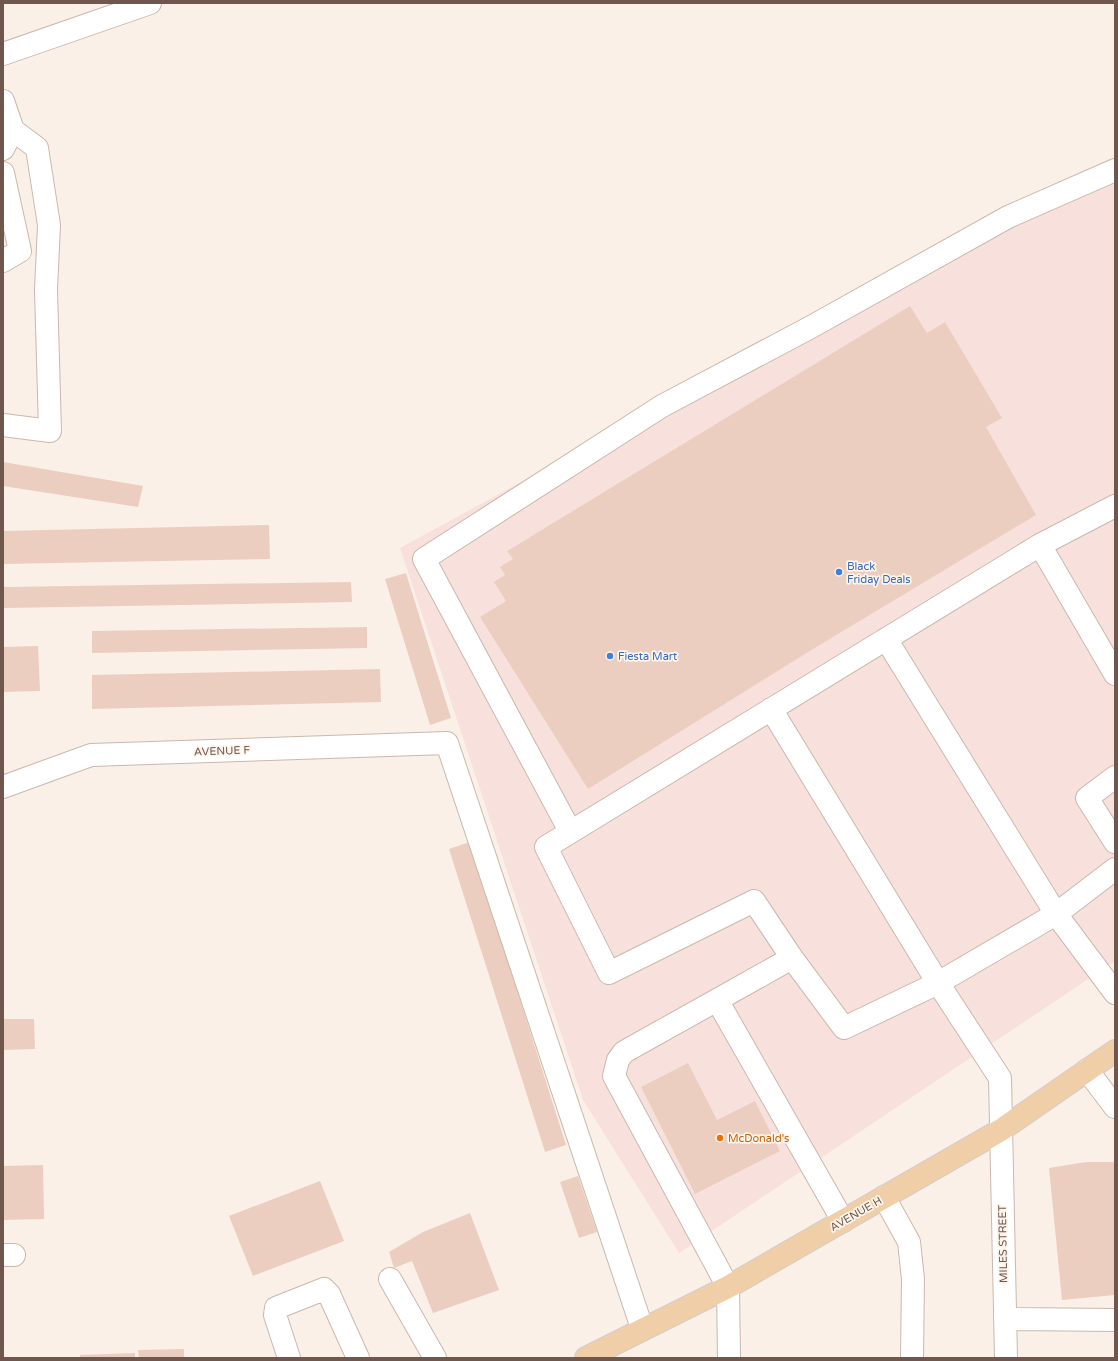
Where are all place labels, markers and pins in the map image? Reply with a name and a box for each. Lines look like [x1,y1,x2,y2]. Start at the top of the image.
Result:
place label: Black Friday Deals [847,560,911,586]
marker: Black Friday Deals [834,567,844,577]
place label: Fiesta Mart [618,650,677,663]
marker: Fiesta Mart [605,651,615,661]
place label: McDonald's [728,1132,789,1145]
marker: McDonald's [715,1133,725,1143]

